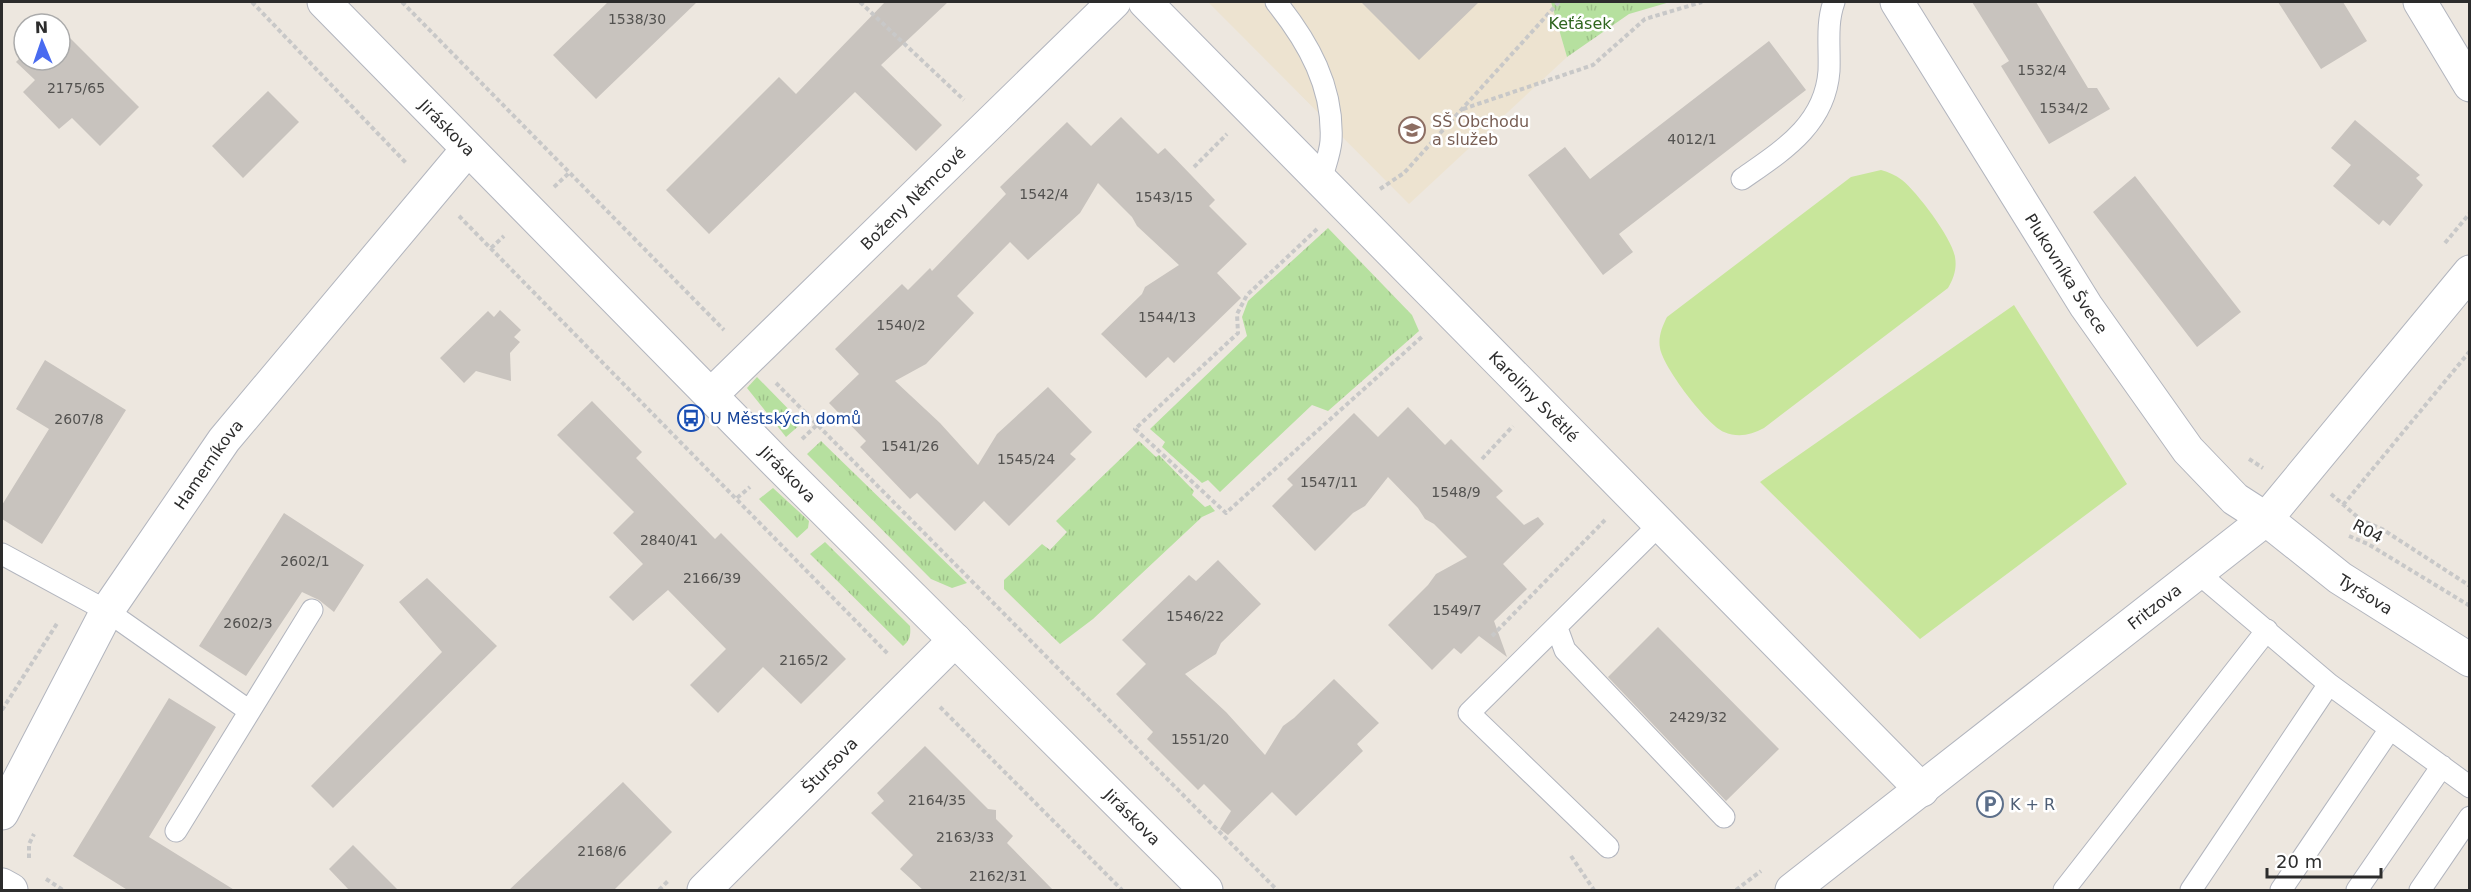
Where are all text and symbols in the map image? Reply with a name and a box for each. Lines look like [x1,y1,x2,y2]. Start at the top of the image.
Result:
house number: 1538/30 [608,11,666,27]
north arrow [12,12,72,72]
park label: Keťásek [1548,14,1612,33]
text: N [34,18,49,37]
house number: 1532/4 [2017,62,2067,78]
house number: 2175/65 [47,80,105,96]
street label: Jiráskova [415,95,479,160]
house number: 1534/2 [2039,100,2089,116]
place label: SŠ Obchodu a služeb [1432,112,1529,149]
school or university icon: SŠ Obchodu a služeb [1397,115,1427,145]
house number: 4012/1 [1667,131,1717,147]
street label: Boženy Němcové [856,143,969,253]
house number: 1542/4 [1019,186,1069,202]
house number: 1543/15 [1135,189,1193,205]
street label: Plukovníka Švece [2021,210,2112,337]
house number: 1544/13 [1138,309,1196,325]
house number: 1540/2 [876,317,926,333]
street label: Karoliny Světlé [1485,347,1583,446]
bus stop icon: U Městských domů [676,403,706,433]
place label: U Městských domů [710,409,861,428]
house number: 2607/8 [54,411,104,427]
street label: Hamerníkova [170,415,247,513]
house number: 1541/26 [881,438,939,454]
street label: Jiráskova [755,441,820,506]
house number: 1545/24 [997,451,1055,467]
house number: 1547/11 [1300,474,1358,490]
house number: 1548/9 [1431,484,1481,500]
street label: R04 [2350,515,2386,547]
house number: 2840/41 [640,532,698,548]
house number: 2602/1 [280,553,330,569]
street label: Tyršova [2334,569,2396,618]
house number: 2166/39 [683,570,741,586]
street label: Fritzova [2124,580,2185,633]
house number: 1549/7 [1432,602,1482,618]
house number: 1546/22 [1166,608,1224,624]
house number: 2602/3 [223,615,273,631]
house number: 2165/2 [779,652,829,668]
house number: 2429/32 [1669,709,1727,725]
house number: 1551/20 [1171,731,1229,747]
street label: Štursova [798,733,861,797]
street label: Jiráskova [1100,784,1165,849]
parking icon: K + R [1975,789,2005,819]
house number: 2164/35 [908,792,966,808]
place label: K + R [2010,795,2055,814]
house number: 2163/33 [936,829,994,845]
scale bar [2267,841,2381,879]
house number: 2168/6 [577,843,627,859]
text: 20 m [2276,851,2322,872]
house number: 2162/31 [969,868,1027,884]

